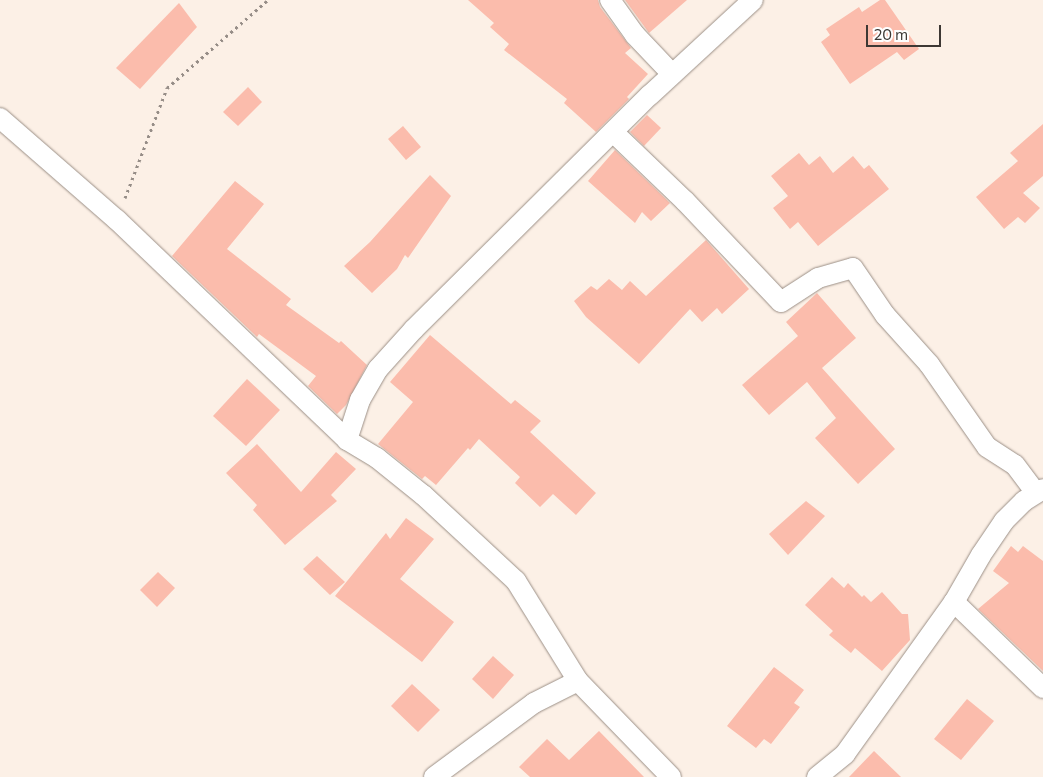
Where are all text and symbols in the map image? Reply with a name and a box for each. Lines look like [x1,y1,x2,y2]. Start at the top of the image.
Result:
scale bar [868,15,943,47]
text: 20 m [874,25,908,43]

